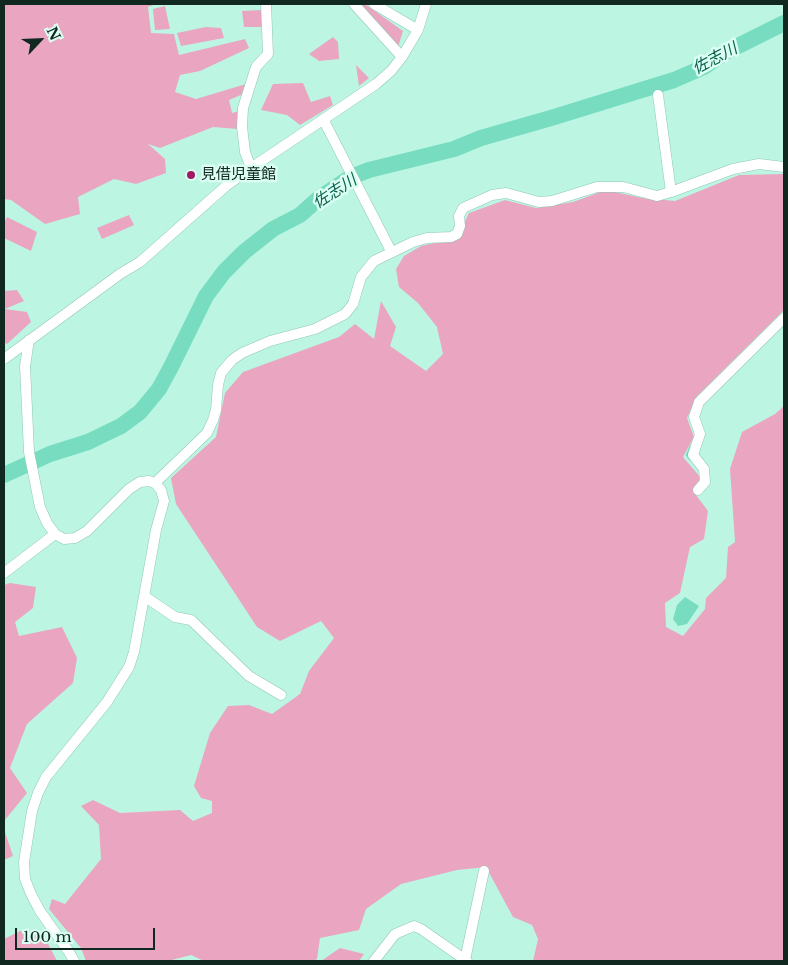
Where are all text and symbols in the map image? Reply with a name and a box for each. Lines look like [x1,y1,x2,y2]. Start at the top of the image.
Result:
north arrow [15,15,65,65]
text: N [43,24,65,43]
water label: 佐志川 [689,39,741,79]
place label: 見借児童館 [201,166,276,184]
marker: 見借児童館 [185,169,197,181]
water label: 佐志川 [310,171,360,213]
scale bar [18,918,158,950]
text: 100 m [23,927,72,946]

